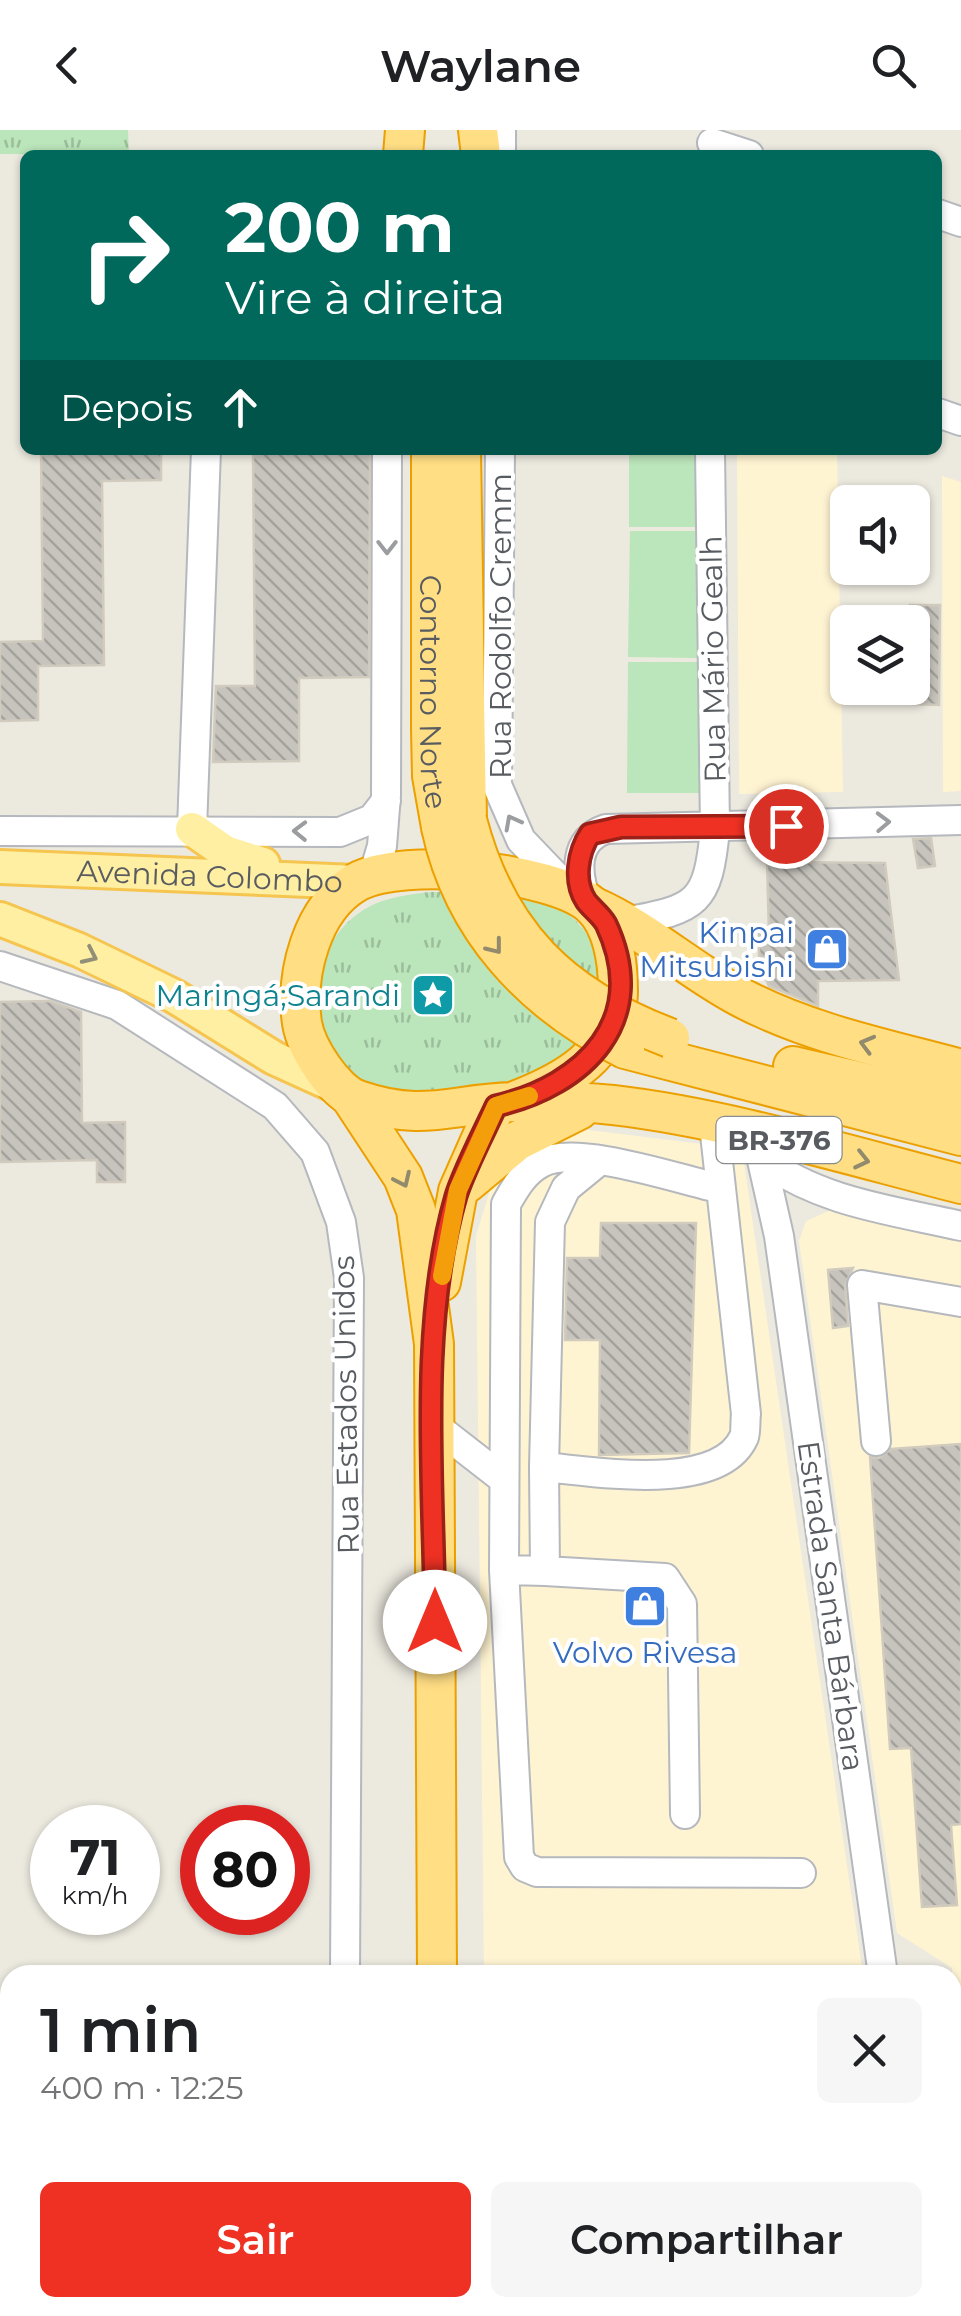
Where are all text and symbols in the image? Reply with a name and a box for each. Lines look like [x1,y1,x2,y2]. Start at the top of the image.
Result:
icon: back [40,38,95,93]
text: Waylane [380,38,581,93]
icon: search [866,38,921,93]
text: 200 m [225,184,455,270]
icon: right [60,190,190,320]
text: Vire à direita [225,270,505,325]
icon: ahead [213,380,268,435]
text: Depois [60,384,193,431]
street label: Rua Rodolfo Cremm [482,473,519,779]
map controls [830,485,930,705]
button: sound [830,485,930,585]
street label: Rua Mário Gealh [692,535,734,783]
one-way arrow [376,540,398,556]
street label: Contorno Norte [412,575,456,812]
button: layers [830,605,930,705]
pin [744,784,829,869]
icon: arrive [759,799,814,854]
one-way arrow [875,811,891,832]
one-way arrow [505,815,524,833]
one-way arrow [291,820,306,842]
street label: Avenida Colombo [76,852,344,900]
place label: Kinpai Mitsubishi [639,914,794,985]
shop icon: Kinpai Mitsubishi [804,926,850,972]
one-way arrow [483,936,500,954]
one-way arrow [80,943,98,963]
place icon: Maringá;Sarandi [410,972,456,1018]
place label: Maringá;Sarandi [156,977,400,1014]
one-way arrow [859,1034,876,1055]
road number: BR-376 [716,1117,842,1163]
one-way arrow [853,1148,870,1169]
one-way arrow [390,1170,410,1188]
street label: Rua Estados Unidos [325,1255,367,1555]
street label: Estrada Santa Bárbara [789,1438,873,1774]
position arrow [383,1570,487,1674]
shop icon: Volvo Rivesa [622,1583,668,1629]
place label: Volvo Rivesa [553,1634,737,1671]
speed limit sign: 80 [180,1805,310,1935]
text: 71 [69,1827,121,1888]
text: km/h [62,1880,128,1910]
text: 1 min [40,1994,201,2067]
button: close [817,1998,922,2103]
text: 400 m · 12:25 [40,2068,244,2107]
button: Sair [40,2182,471,2297]
button: Compartilhar [491,2182,922,2297]

